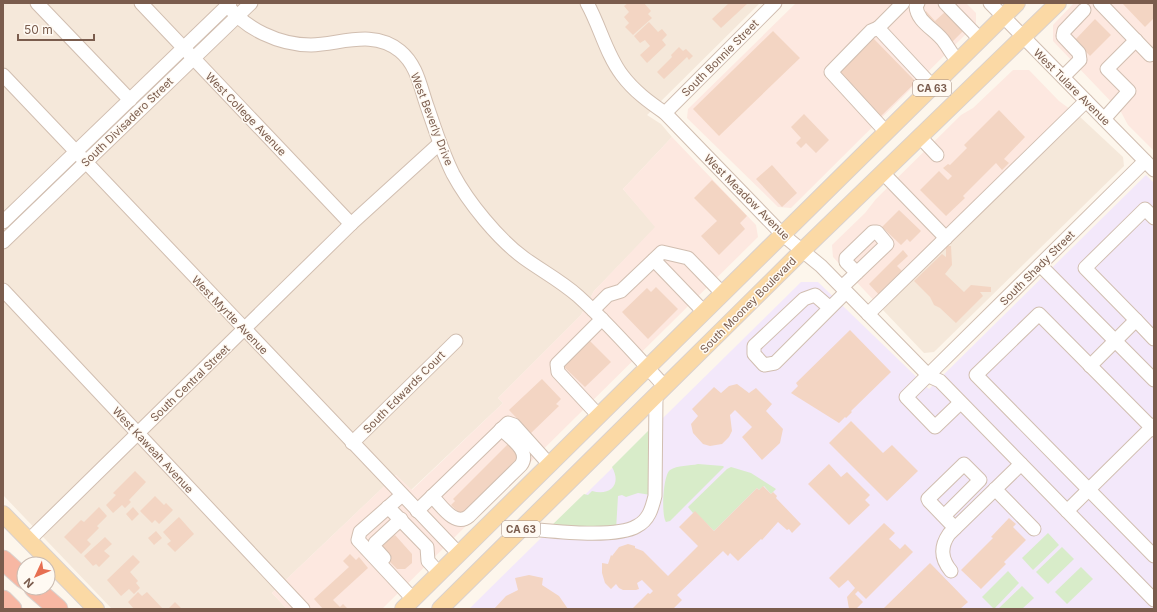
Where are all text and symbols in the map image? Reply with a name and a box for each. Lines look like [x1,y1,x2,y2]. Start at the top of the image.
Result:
scale bar [18,16,94,42]
street label: South Bonnie Street [679,16,762,99]
text: 50 m [24,22,53,37]
street label: West Tulare Avenue [1031,46,1113,128]
street label: West College Avenue [203,69,289,159]
street label: West Beverly Drive [408,70,456,168]
street label: South Divisadero Street [78,74,176,170]
road number: CA 63 [913,80,951,96]
street label: West Meadow Avenue [701,151,793,243]
street label: South Shady Street [997,227,1078,308]
street label: South Mooney Boulevard [697,254,799,356]
street label: West Myrtle Avenue [189,273,271,357]
street label: South Central Street [147,341,233,425]
street label: South Edwards Court [360,348,448,436]
street label: West Kaweah Avenue [110,404,196,496]
road number: CA 63 [502,521,540,537]
north arrow [16,556,56,596]
text: N [21,575,37,591]

